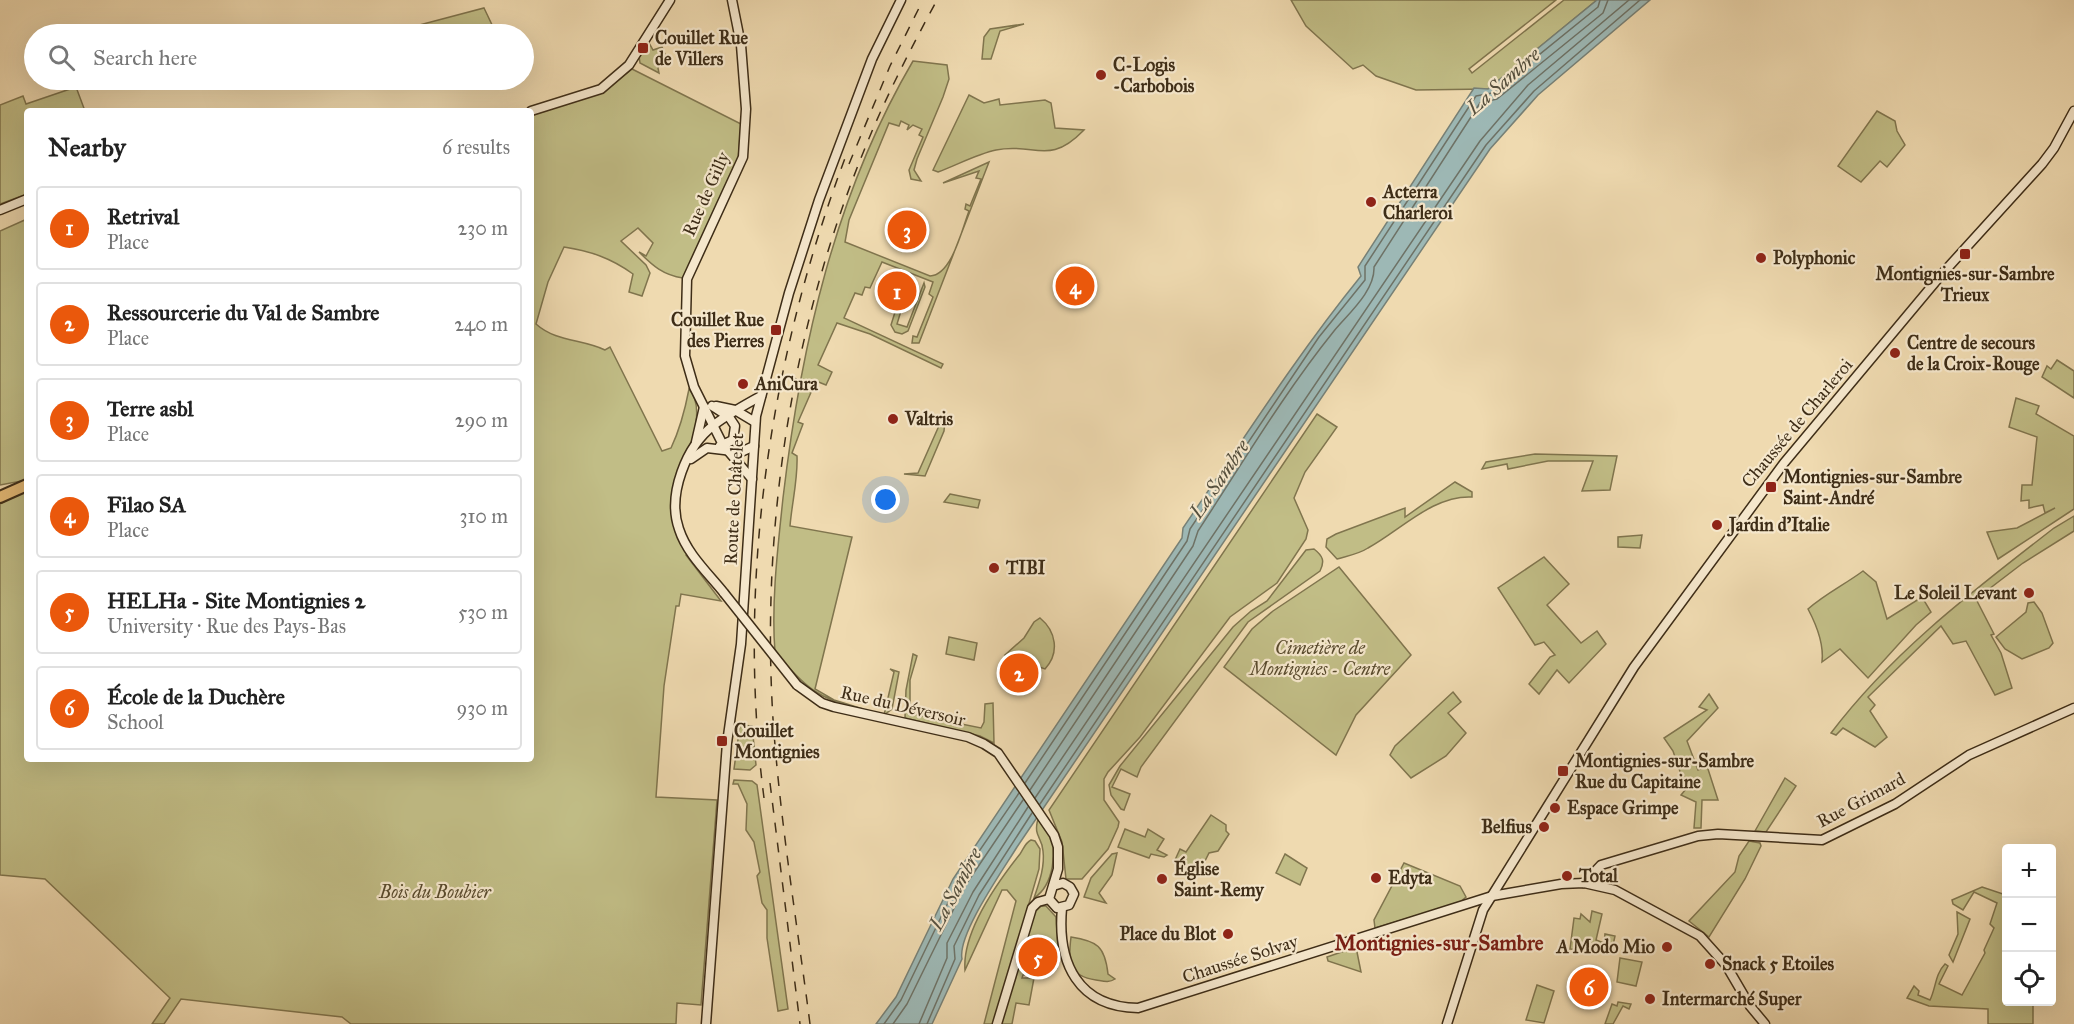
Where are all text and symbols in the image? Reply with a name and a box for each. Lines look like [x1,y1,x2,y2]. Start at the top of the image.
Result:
search box [24,24,534,90]
place label: Couillet Rue de Villers [655,27,749,70]
icon: search [45,41,78,74]
marker: Couillet Rue de Villers [636,41,650,55]
water label: La Sambre [1461,42,1545,120]
text: Search here [93,44,197,71]
place label: C-Logis -Carbobois [1113,54,1195,97]
marker: C-Logis -Carbobois [1094,68,1108,82]
text: Nearby [48,131,126,163]
text: 6 results [442,135,510,159]
street label: Rue de Gilly [678,148,735,240]
place label: Acterra Charleroi [1382,181,1454,224]
marker: Acterra Charleroi [1364,195,1378,209]
text: Retrival [107,203,179,230]
pin: 3 [888,208,926,252]
text: 1 [66,216,73,240]
text: 230 m [457,216,508,240]
text: Place [107,230,149,254]
place label: Polyphonic [1773,247,1856,270]
marker: Montignies-sur-Sambre Trieux [1958,247,1972,261]
marker: Polyphonic [1754,251,1768,265]
place label: Montignies-sur-Sambre Trieux [1875,263,2055,306]
pin: 4 [1056,264,1094,308]
pin: 1 [878,268,916,314]
text: Ressourcerie du Val de Sambre [107,299,379,326]
place label: Couillet Rue des Pierres [671,309,764,352]
text: 2 [65,312,74,336]
text: 240 m [454,312,508,336]
marker: Couillet Rue des Pierres [769,323,783,337]
text: Place [107,326,149,350]
place label: Centre de secours de la Croix-Rouge [1907,332,2040,376]
marker: Centre de secours de la Croix-Rouge [1888,346,1902,360]
street label: Chaussée de Charleroi [1737,354,1857,492]
place label: AniCura [754,373,818,395]
marker: AniCura [736,377,750,391]
text: Terre asbl [107,395,194,422]
text: 3 [66,408,74,432]
text: 290 m [455,408,508,432]
place label: Valtris [904,408,954,430]
marker: Valtris [886,412,900,426]
text: Place [107,422,149,446]
street label: Route de Châtelet [720,432,748,565]
water label: La Sambre [1183,435,1254,524]
place label: Montignies-sur-Sambre Saint-André [1783,466,1963,509]
marker: Montignies-sur-Sambre Saint-André [1764,480,1778,494]
your location [871,485,900,514]
text: Filao SA [107,491,186,518]
text: 4 [64,504,75,528]
text: 310 m [459,504,508,528]
place label: Jardin d'Italie [1727,514,1830,537]
text: Place [107,518,149,542]
marker: Jardin d'Italie [1710,518,1724,532]
place label: TIBI [1005,557,1046,579]
marker: TIBI [987,561,1001,575]
place label: Le Soleil Levant [1894,582,2018,604]
marker: Le Soleil Levant [2022,586,2036,600]
text: HELHa - Site Montignies 2 [107,587,365,614]
text: 5 [65,600,74,624]
text: 530 m [458,600,508,624]
text: University · Rue des Pays-Bas [107,614,346,638]
park label: Cimetière de Montignies - Centre [1248,637,1392,680]
pin: 2 [1000,650,1038,696]
street label: Rue du Déversoir [838,681,968,731]
text: École de la Duchère [107,683,285,710]
text: 6 [64,696,75,720]
text: 930 m [457,696,508,720]
text: School [107,710,164,734]
place label: Couillet Montignies [734,720,820,764]
marker: Couillet Montignies [715,734,729,748]
place label: Montignies-sur-Sambre Rue du Capitaine [1575,750,1755,794]
marker: Montignies-sur-Sambre Rue du Capitaine [1556,764,1570,778]
street label: Rue Grimard [1813,768,1909,832]
place label: Espace Grimpe [1567,797,1679,820]
marker: Espace Grimpe [1548,801,1562,815]
place label: Belfius [1481,816,1532,838]
marker: Belfius [1537,820,1551,834]
water label: La Sambre [923,843,987,935]
map controls [2002,844,2056,1006]
button: + [2002,844,2056,898]
place label: Église Saint-Remy [1174,855,1265,902]
place label: Total [1578,865,1619,887]
place label: Edyta [1388,867,1433,890]
marker: Total [1560,869,1574,883]
marker: Edyta [1369,871,1383,885]
marker: Église Saint-Remy [1155,872,1169,886]
park label: Bois du Boubier [378,881,492,903]
button: − [2002,898,2056,952]
place label: Place du Blot [1119,923,1217,945]
marker: Place du Blot [1221,927,1235,941]
street label: Chaussée Solvay [1180,930,1301,988]
district label: Montignies-sur-Sambre [1335,930,1544,956]
pin: 5 [1018,934,1058,980]
place label: A Modo Mio [1556,936,1655,958]
marker: A Modo Mio [1660,940,1674,954]
button: locate [2002,952,2056,1006]
place label: Snack 5 Etoiles [1722,953,1834,975]
marker: Snack 5 Etoiles [1703,957,1717,971]
pin: 6 [1570,964,1608,1010]
place label: Intermarché Super [1662,988,1803,1011]
marker: Intermarché Super [1643,992,1657,1006]

